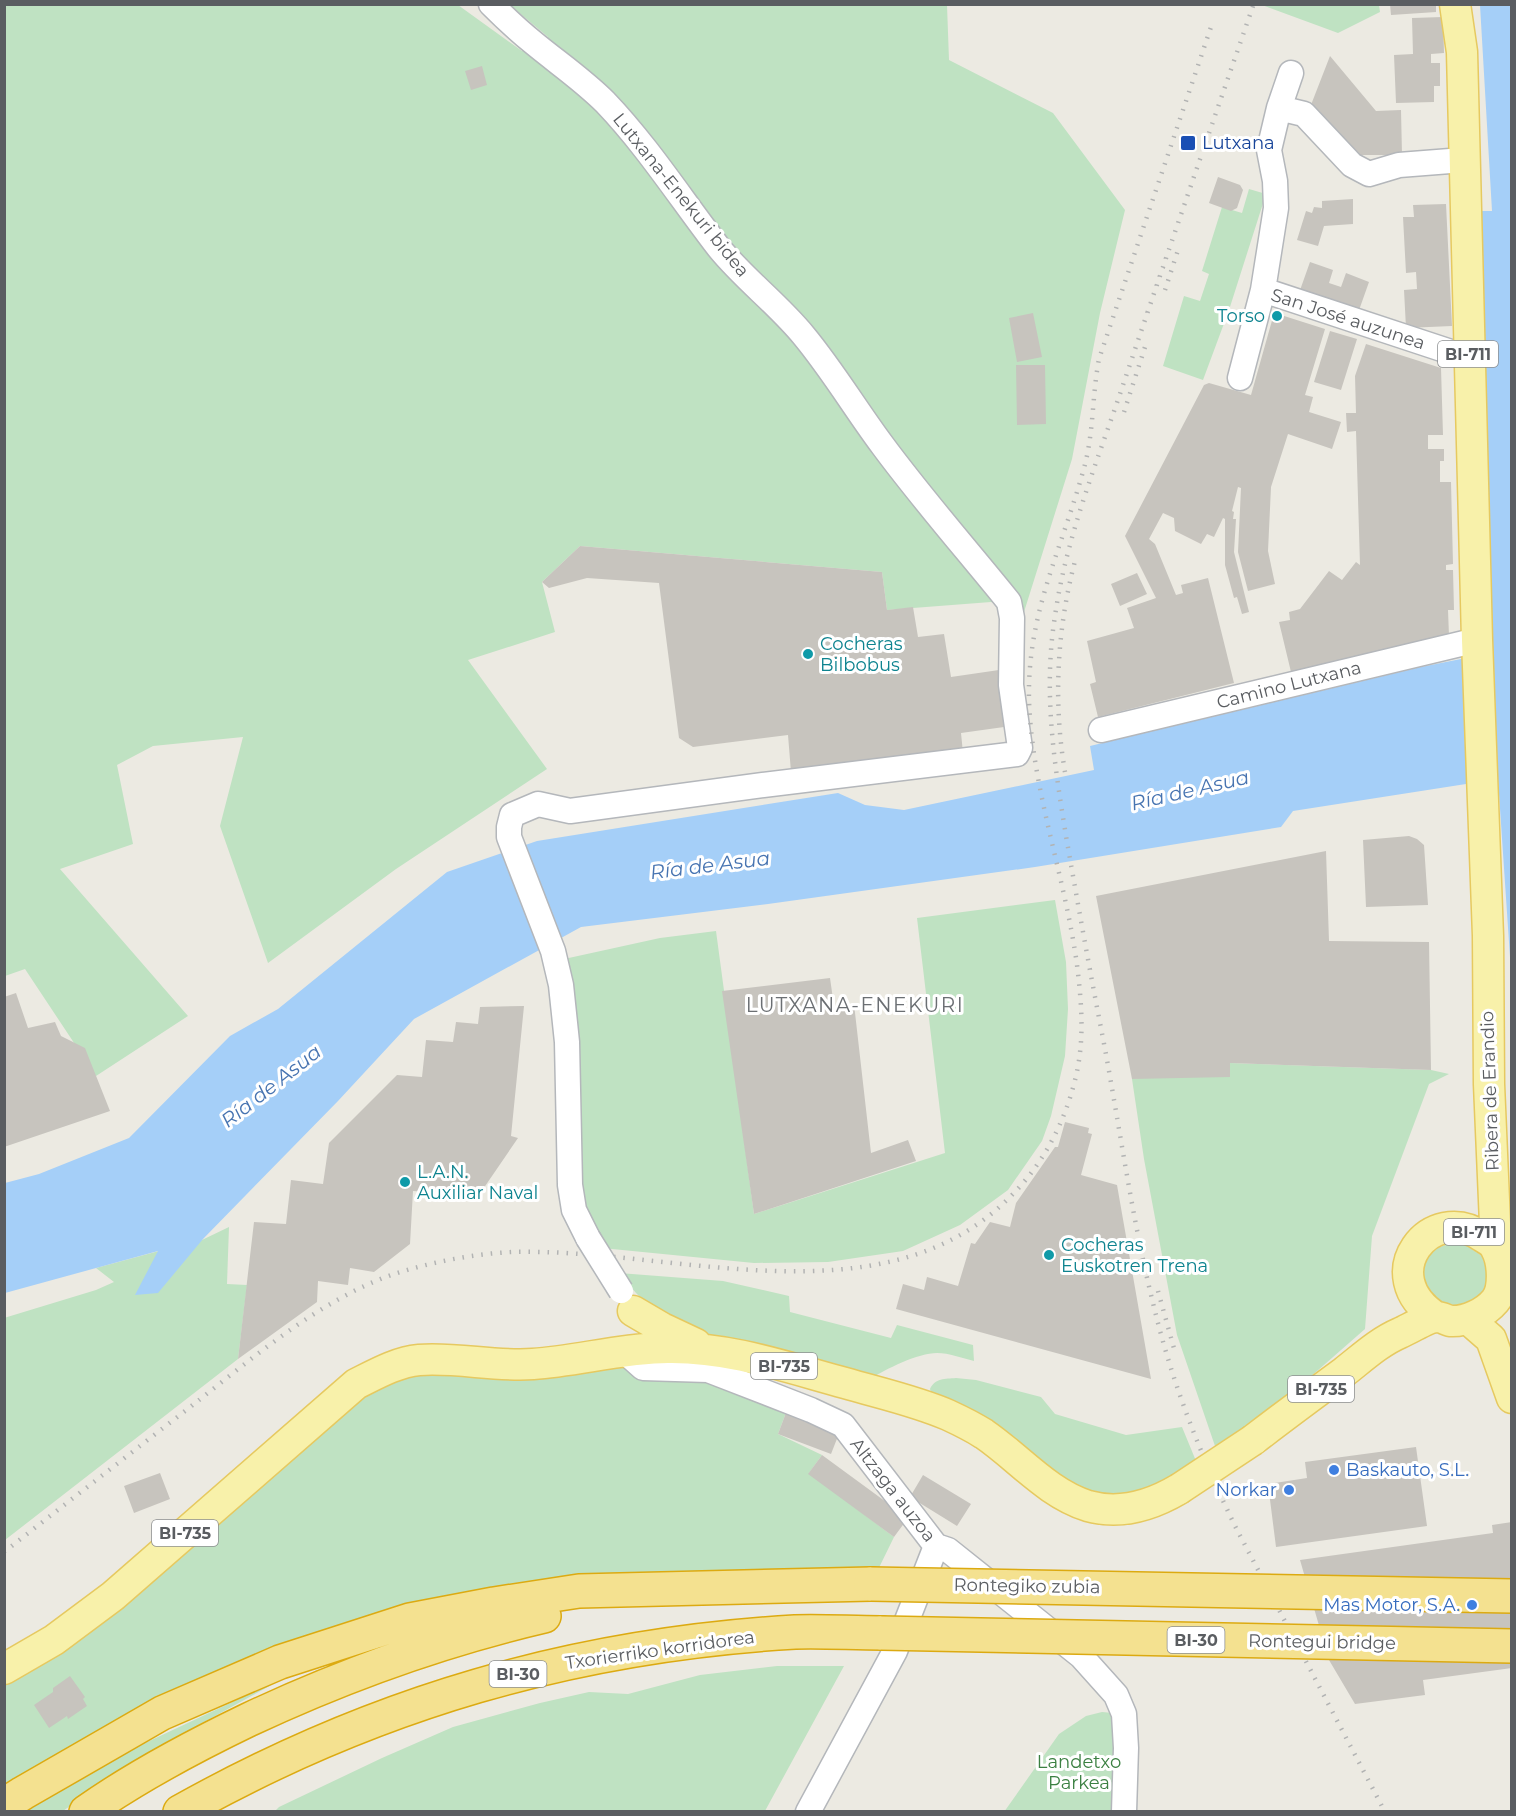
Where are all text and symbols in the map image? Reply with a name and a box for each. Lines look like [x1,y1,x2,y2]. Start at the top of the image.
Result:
street label: Lutxana-Enekuri bidea [608,109,754,281]
place label: Lutxana [1202,132,1275,154]
marker: Lutxana [1179,134,1197,152]
street label: San José auzunea [1268,284,1428,354]
place label: Torso [1217,305,1265,327]
marker: Torso [1270,309,1284,323]
road number: BI-711 [1438,341,1498,367]
place label: Cocheras Bilbobus [820,633,903,676]
marker: Cocheras Bilbobus [801,647,815,661]
street label: Camino Lutxana [1215,656,1363,714]
water label: Ría de Asua [1129,765,1251,815]
water label: Ría de Asua [649,846,771,884]
district label: LUTXANA-ENEKURI [746,993,964,1017]
street label: Ribera de Erandio [1476,1011,1504,1171]
water label: Ría de Asua [216,1039,326,1133]
place label: L.A.N. Auxiliar Naval [417,1161,538,1204]
marker: L.A.N. Auxiliar Naval [398,1175,412,1189]
road number: BI-711 [1444,1219,1504,1245]
place label: Cocheras Euskotren Trena [1061,1234,1208,1277]
marker: Cocheras Euskotren Trena [1042,1248,1056,1262]
road number: BI-735 [751,1353,817,1379]
road number: BI-735 [1288,1376,1354,1402]
street label: Altzaga auzoa [846,1434,940,1546]
place label: Baskauto, S.L. [1346,1459,1469,1481]
marker: Baskauto, S.L. [1327,1463,1341,1477]
place label: Norkar [1216,1479,1277,1501]
marker: Norkar [1282,1483,1296,1497]
road number: BI-735 [152,1520,218,1546]
street label: Rontegiko zubia [953,1574,1101,1598]
place label: Mas Motor, S.A. [1323,1594,1460,1616]
marker: Mas Motor, S.A. [1465,1598,1479,1612]
street label: Txorierriko korridorea [564,1626,756,1674]
road number: BI-30 [1168,1627,1224,1653]
street label: Rontegui bridge [1248,1630,1396,1654]
road number: BI-30 [490,1661,546,1687]
park label: Landetxo Parkea [1037,1751,1121,1794]

